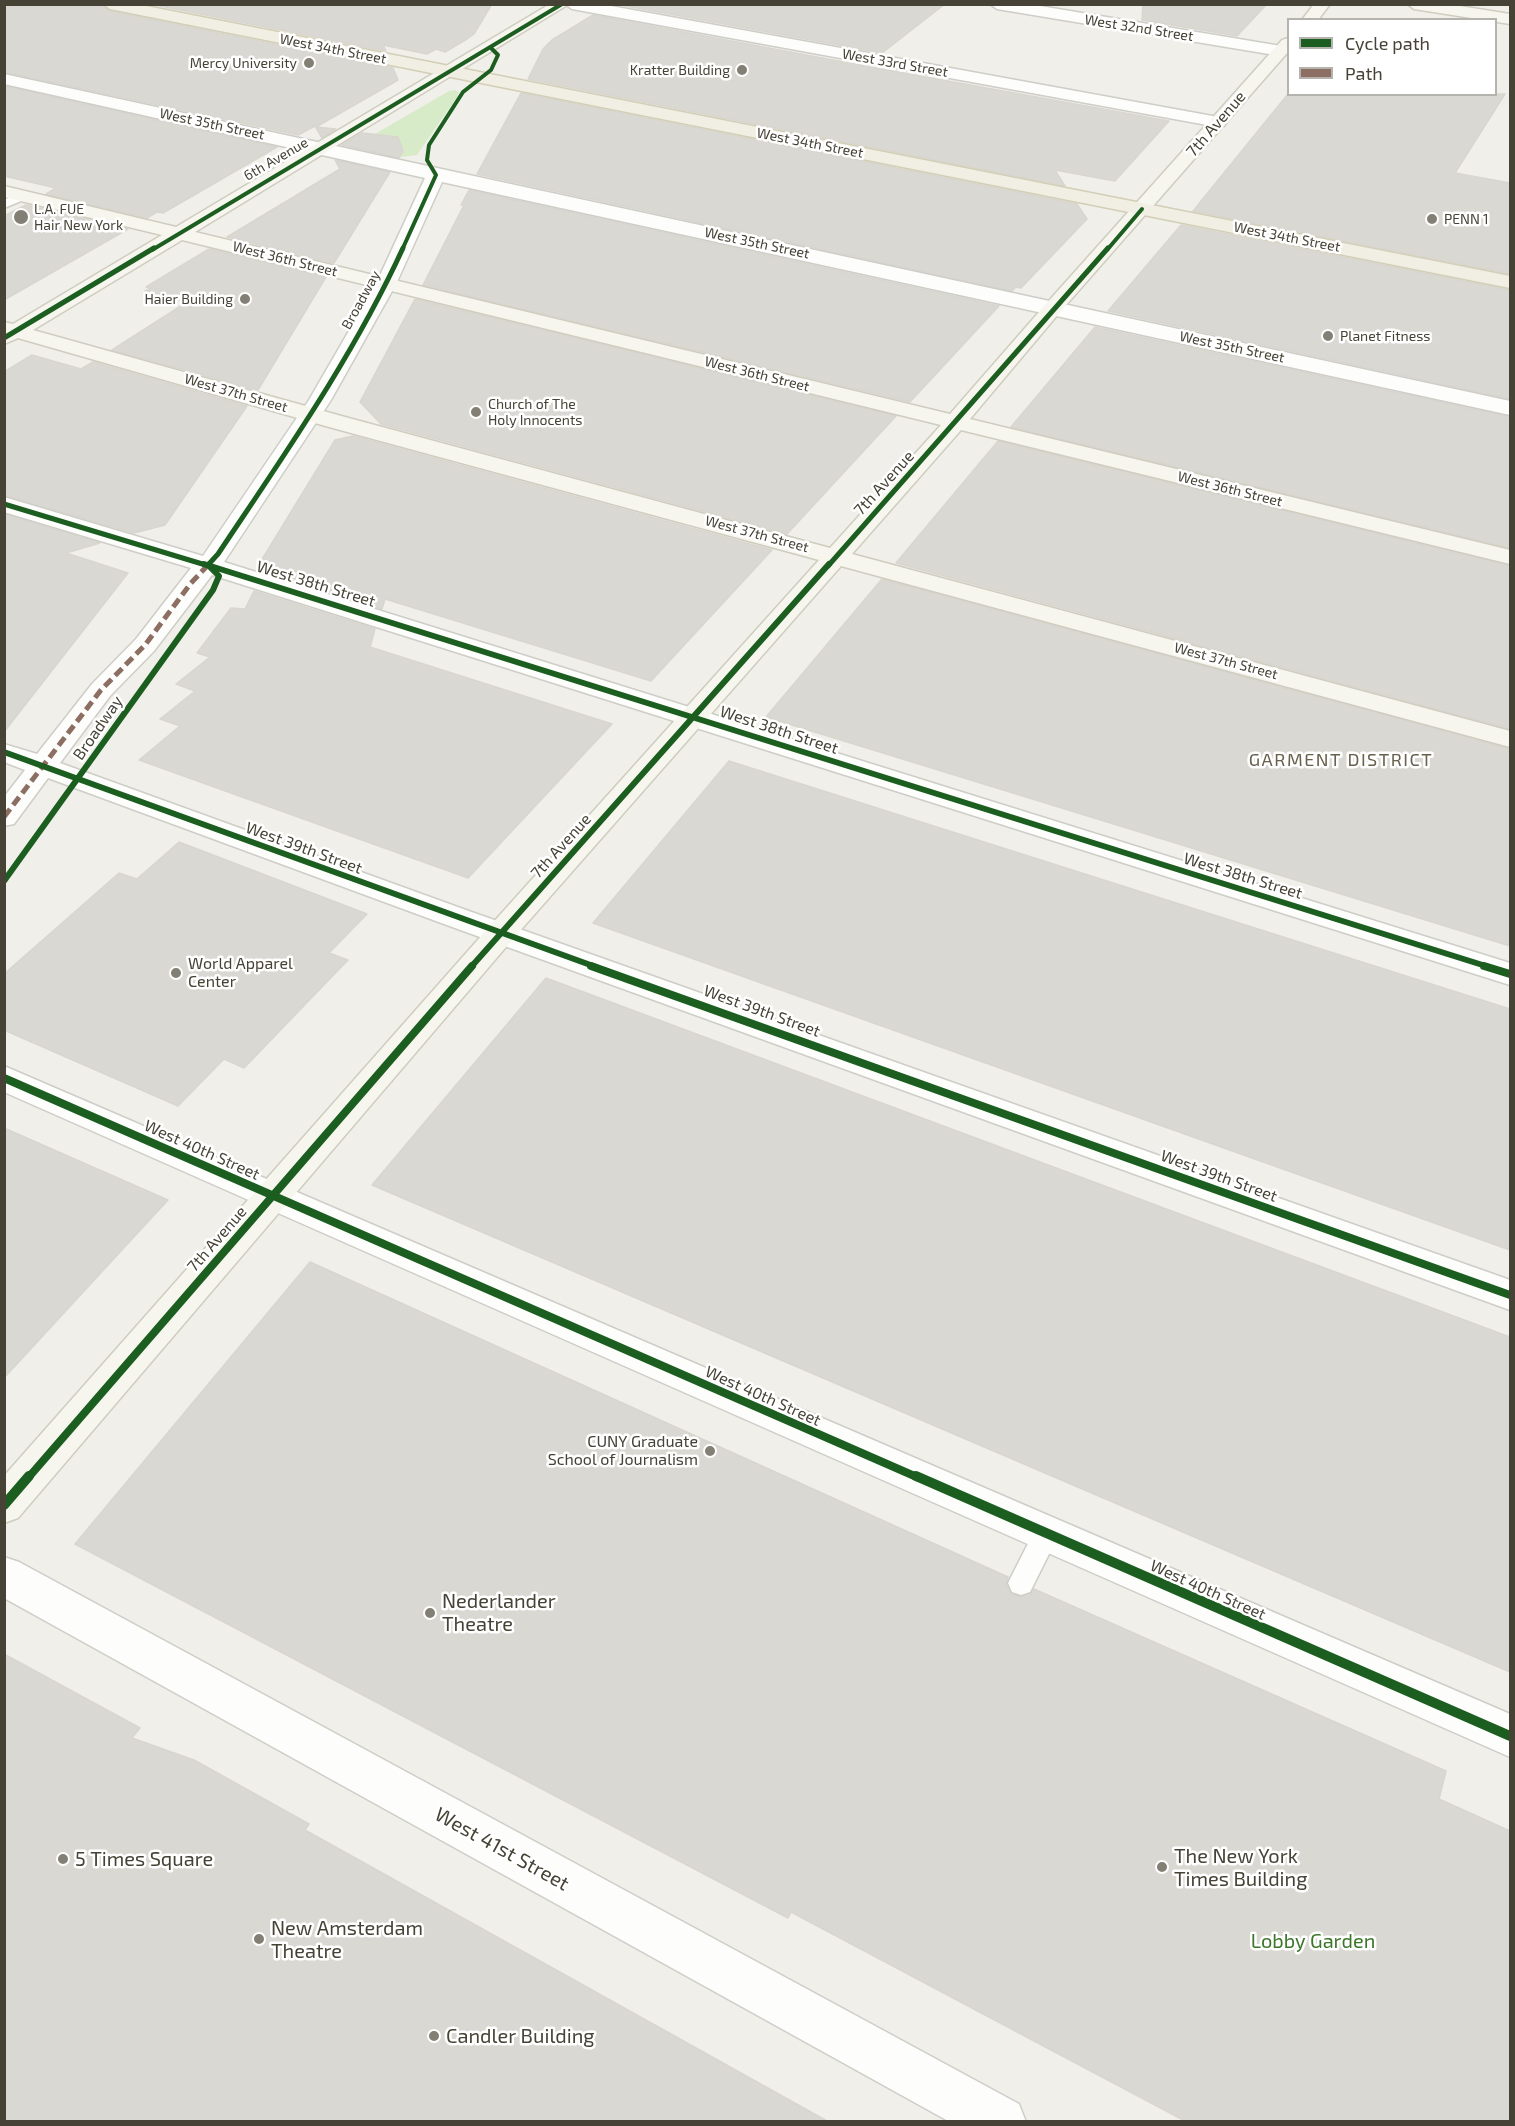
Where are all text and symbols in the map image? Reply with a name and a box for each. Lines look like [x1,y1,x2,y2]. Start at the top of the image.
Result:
street label: West 32nd Street [1083,11,1195,45]
legend [1287,18,1497,96]
street label: West 34th Street [278,30,388,68]
text: Cycle path [1345,32,1430,54]
street label: West 33rd Street [841,45,949,81]
place label: Mercy University [190,55,297,71]
marker: Mercy University [302,56,316,70]
place label: Kratter Building [630,62,730,78]
text: Path [1345,62,1383,84]
marker: Kratter Building [735,63,749,77]
street label: 7th Avenue [1182,87,1250,161]
street label: West 35th Street [158,105,266,143]
street label: West 34th Street [755,124,865,162]
street label: 6th Avenue [241,134,311,184]
place label: L.A. FUE Hair New York [34,201,123,234]
marker: L.A. FUE Hair New York [12,208,30,226]
place label: PENN 1 [1444,211,1489,227]
marker: PENN 1 [1425,212,1439,226]
street label: West 34th Street [1232,218,1342,256]
street label: West 35th Street [703,224,811,262]
street label: West 36th Street [231,238,339,280]
street label: Broadway [338,268,384,332]
place label: Haier Building [145,291,233,307]
marker: Haier Building [238,292,252,306]
street label: West 35th Street [1178,328,1286,366]
place label: Planet Fitness [1340,328,1430,344]
marker: Planet Fitness [1321,329,1335,343]
street label: West 36th Street [703,353,811,395]
street label: West 37th Street [182,370,290,416]
place label: Church of The Holy Innocents [488,396,582,428]
marker: Church of The Holy Innocents [469,405,483,419]
street label: 7th Avenue [850,447,918,519]
street label: West 36th Street [1176,468,1284,510]
street label: West 37th Street [703,512,811,556]
street label: West 38th Street [254,557,378,611]
street label: West 37th Street [1172,639,1280,683]
street label: Broadway [69,692,127,764]
street label: West 38th Street [717,702,841,758]
district label: GARMENT DISTRICT [1249,749,1433,771]
street label: 7th Avenue [527,810,595,882]
street label: West 39th Street [243,818,365,878]
street label: West 38th Street [1181,849,1305,903]
place label: World Apparel Center [188,954,293,992]
marker: World Apparel Center [169,966,183,980]
street label: West 39th Street [701,981,823,1041]
street label: West 40th Street [141,1116,263,1184]
street label: West 39th Street [1158,1146,1280,1206]
street label: 7th Avenue [183,1202,251,1276]
street label: West 40th Street [702,1362,824,1430]
place label: CUNY Graduate School of Journalism [548,1432,698,1470]
marker: CUNY Graduate School of Journalism [703,1444,717,1458]
street label: West 40th Street [1147,1556,1269,1624]
place label: Nederlander Theatre [442,1589,556,1636]
marker: Nederlander Theatre [423,1606,437,1620]
street label: West 41st Street [431,1802,573,1896]
place label: The New York Times Building [1174,1844,1307,1891]
place label: 5 Times Square [75,1847,213,1871]
marker: 5 Times Square [56,1852,70,1866]
marker: The New York Times Building [1155,1860,1169,1874]
place label: New Amsterdam Theatre [271,1916,423,1963]
park label: Lobby Garden [1251,1929,1375,1953]
marker: New Amsterdam Theatre [252,1932,266,1946]
place label: Candler Building [446,2024,595,2048]
marker: Candler Building [427,2029,441,2043]

